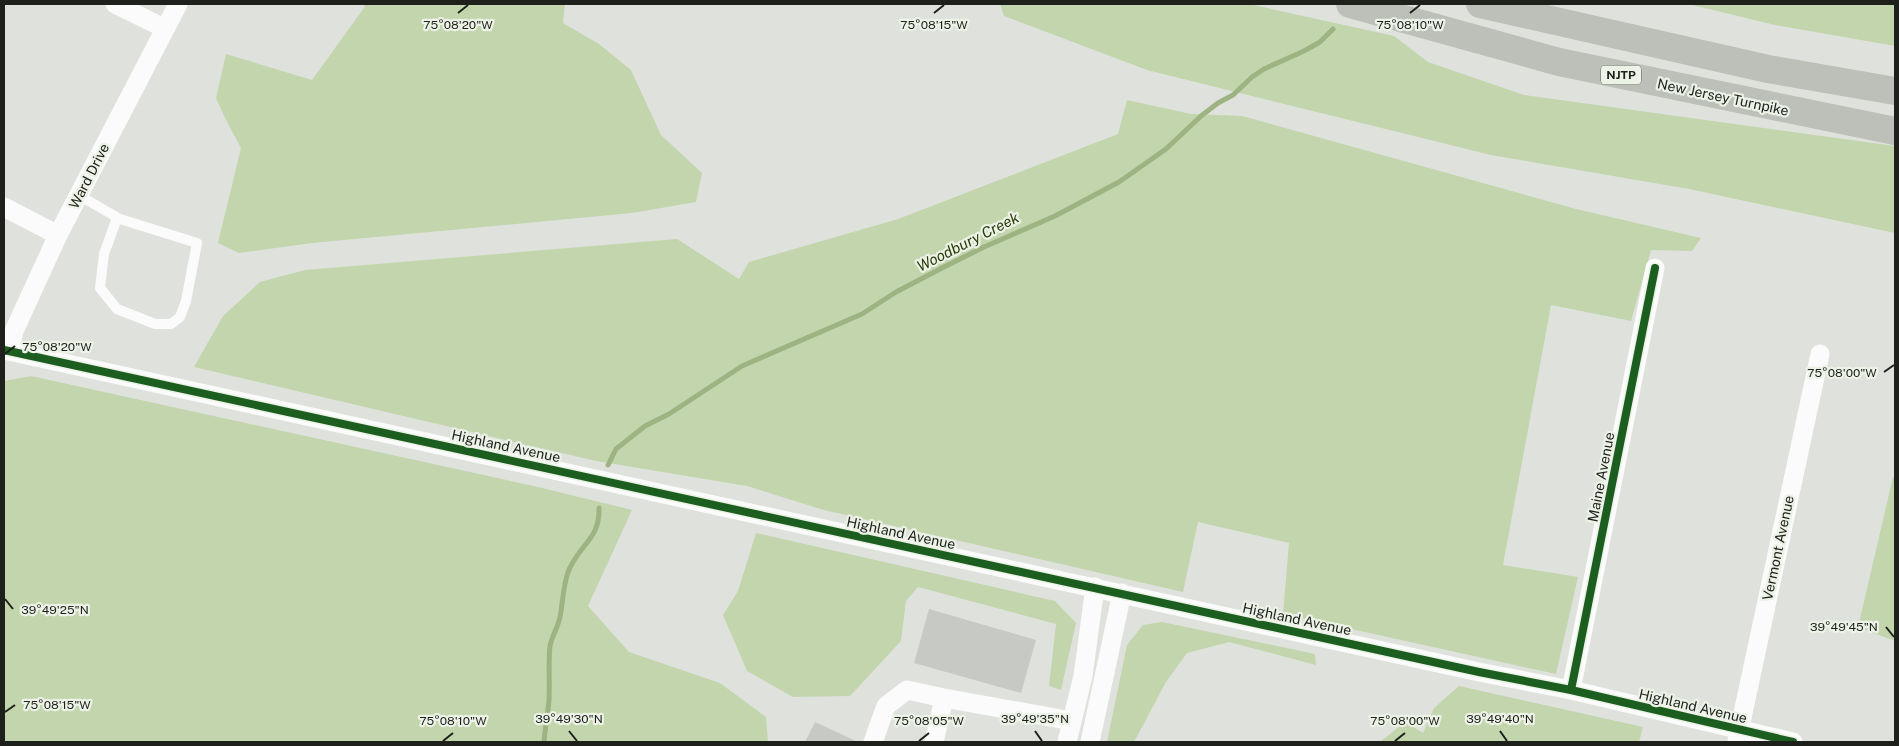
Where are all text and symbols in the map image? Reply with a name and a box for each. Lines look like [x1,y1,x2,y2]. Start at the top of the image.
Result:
text: 75°08'20"W [423,18,493,32]
text: 75°08'15"W [900,18,968,32]
text: 75°08'10"W [1376,18,1444,32]
road number: NJTP [1601,66,1641,84]
street label: New Jersey Turnpike [1656,75,1790,119]
street label: Ward Drive [66,141,112,211]
water label: Woodbury Creek [914,208,1022,275]
text: 75°08'20"W [22,340,92,354]
text: 75°08'00"W [1807,366,1877,380]
street label: Highland Avenue [450,427,562,465]
street label: Maine Avenue [1584,431,1618,523]
street label: Vermont Avenue [1759,494,1797,602]
street label: Highland Avenue [845,514,957,552]
street label: Highland Avenue [1241,600,1353,638]
text: 39°49'25"N [21,603,89,617]
text: 39°49'45"N [1810,620,1878,634]
street label: Highland Avenue [1637,686,1749,726]
text: 75°08'15"W [23,698,91,712]
text: 39°49'30"N [535,712,603,726]
text: 39°49'35"N [1001,712,1069,726]
text: 39°49'40"N [1466,712,1534,726]
text: 75°08'10"W [419,714,487,728]
text: 75°08'05"W [894,714,965,728]
text: 75°08'00"W [1370,714,1440,728]

